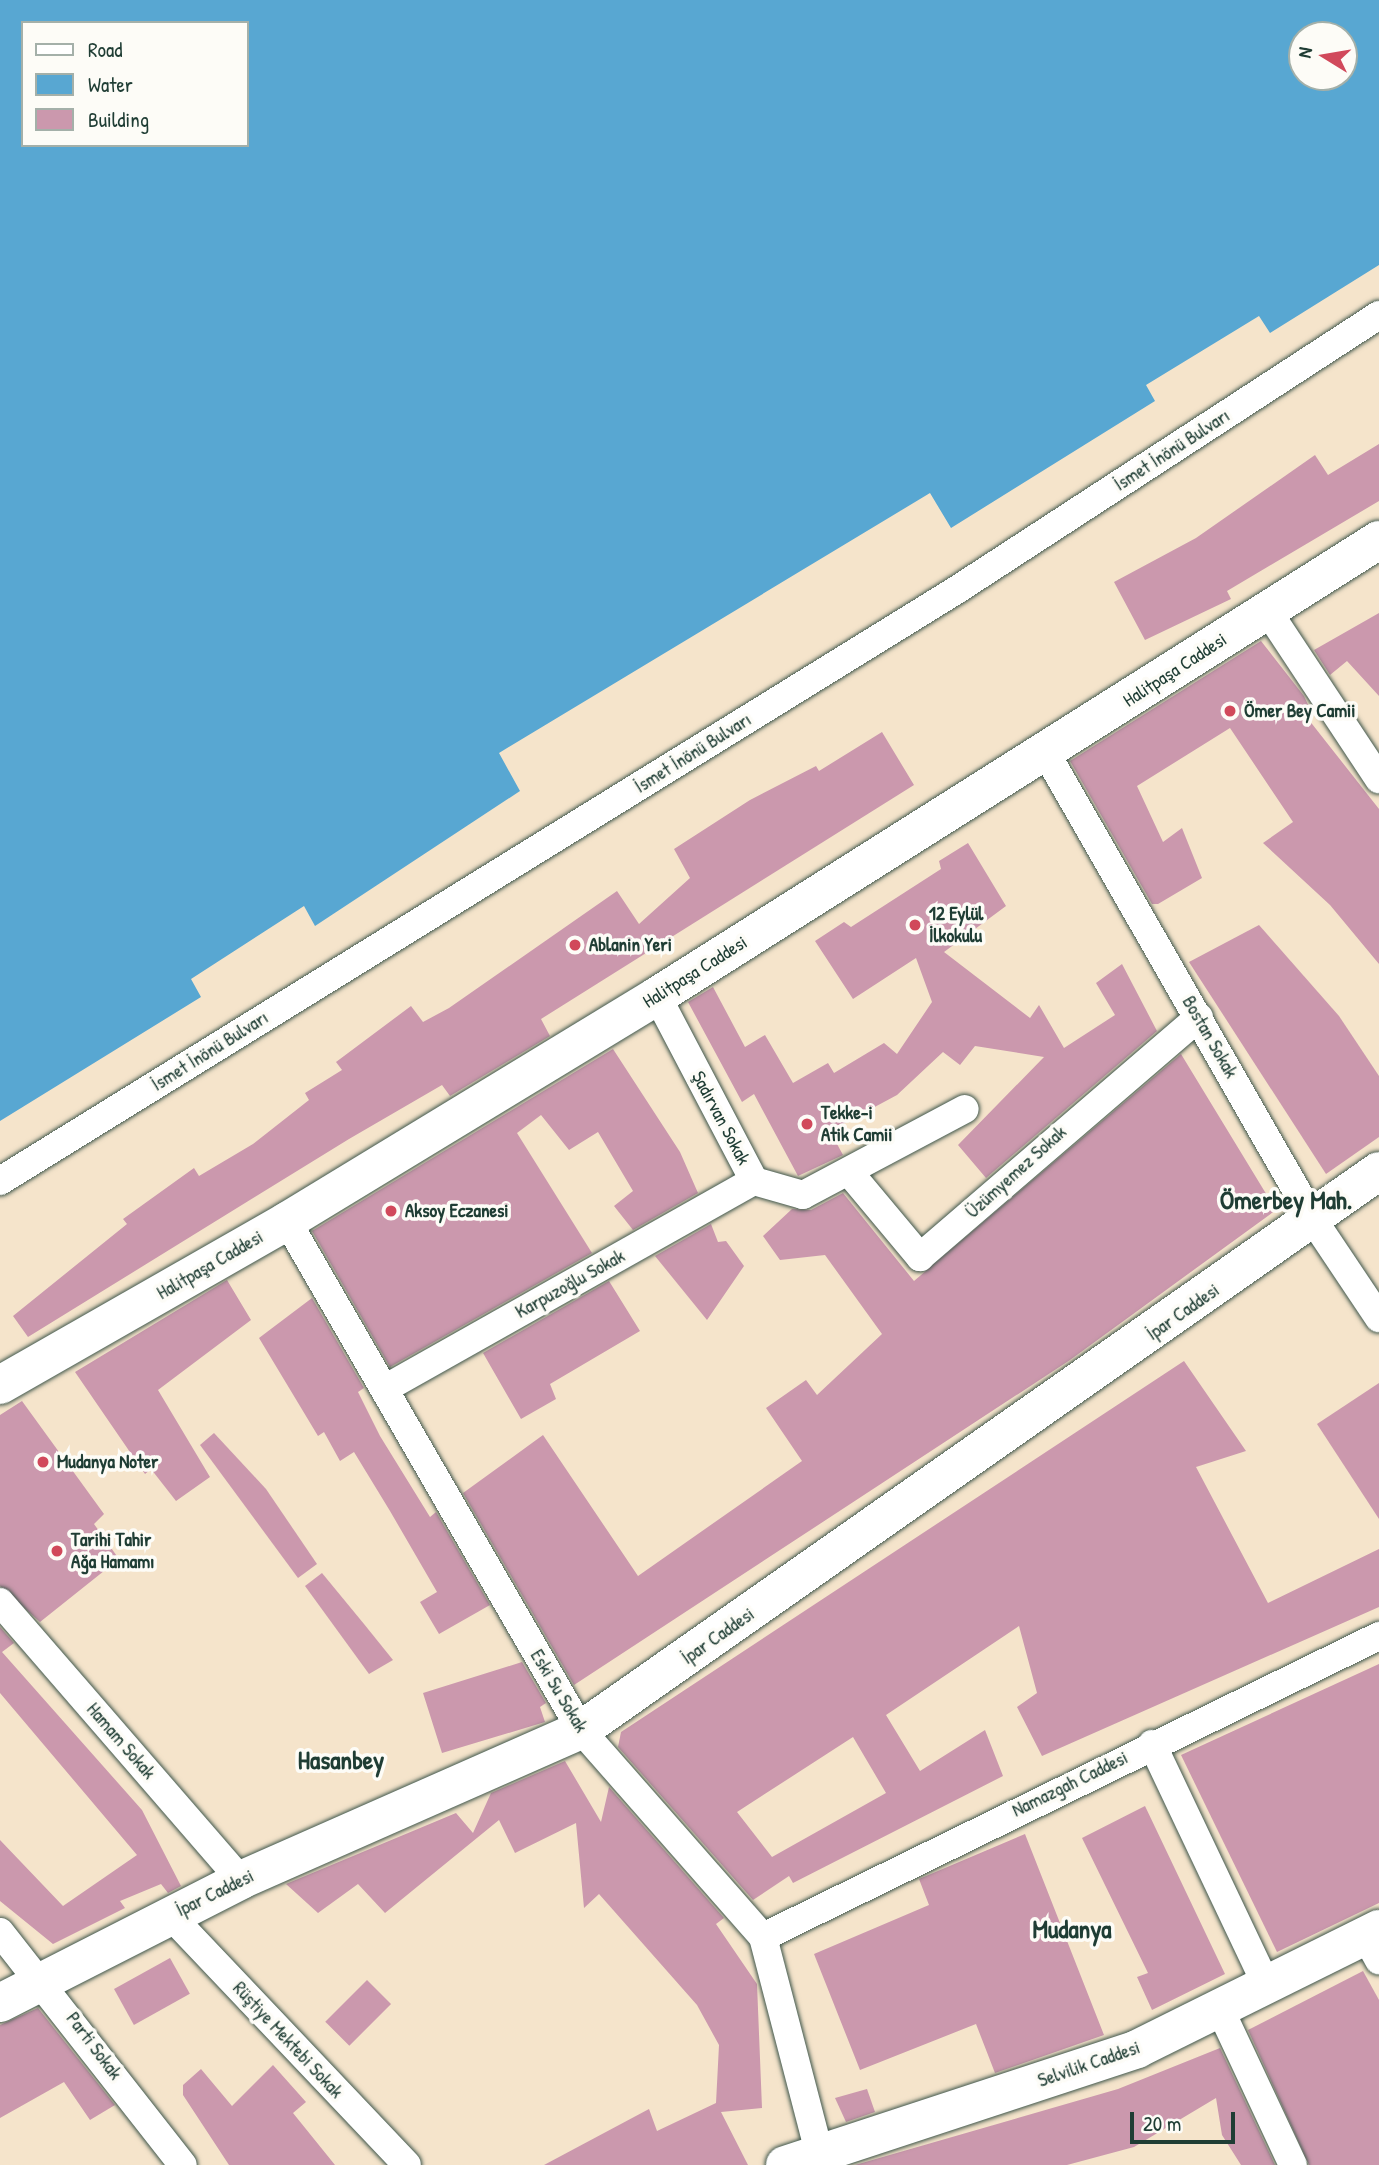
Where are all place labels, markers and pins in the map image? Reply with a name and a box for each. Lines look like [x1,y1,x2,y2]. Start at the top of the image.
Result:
place label: Ömer Bey Camii [1244,700,1356,722]
marker: Ömer Bey Camii [1222,703,1238,719]
place label: 12 Eylül İlkokulu [929,903,983,947]
marker: 12 Eylül İlkokulu [907,917,923,933]
place label: Ablanin Yeri [589,934,672,956]
marker: Ablanin Yeri [567,937,583,953]
place label: Tekke-i Atik Camii [821,1102,893,1146]
marker: Tekke-i Atik Camii [799,1116,815,1132]
place label: Aksoy Eczanesi [405,1200,509,1222]
marker: Aksoy Eczanesi [383,1203,399,1219]
place label: Mudanya Noter [57,1451,158,1473]
marker: Mudanya Noter [35,1454,51,1470]
place label: Tarihi Tahir Ağa Hamamı [71,1529,154,1573]
marker: Tarihi Tahir Ağa Hamamı [49,1543,65,1559]

